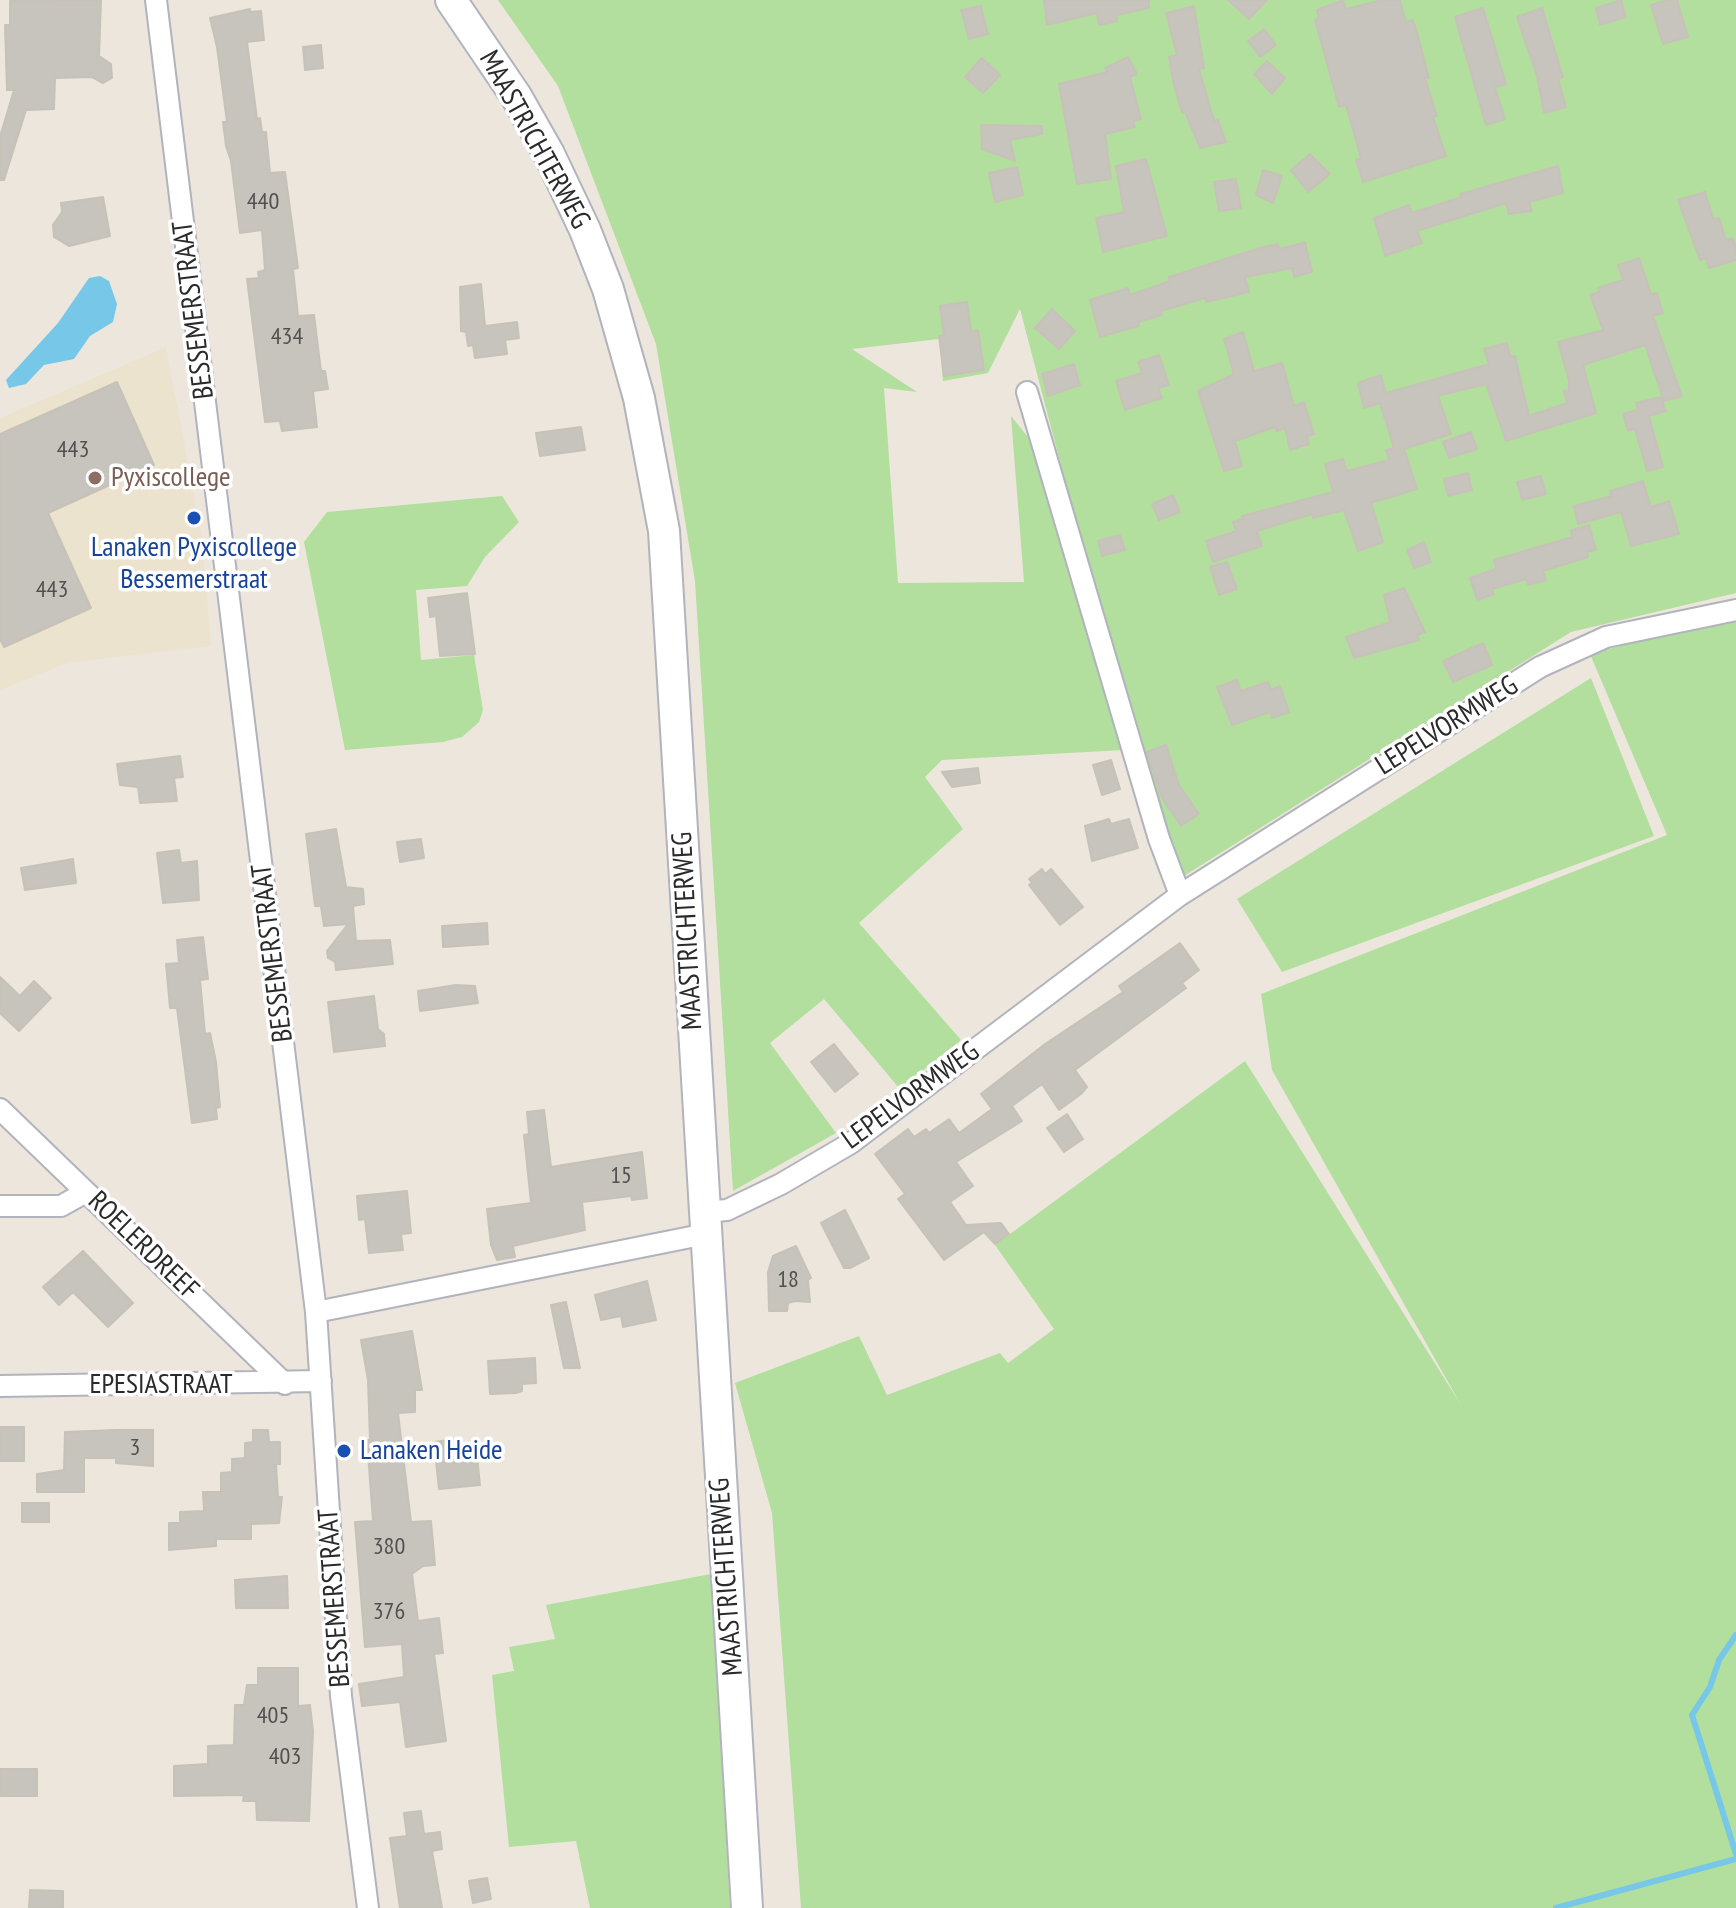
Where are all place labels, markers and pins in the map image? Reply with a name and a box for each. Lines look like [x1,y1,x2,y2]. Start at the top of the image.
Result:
place label: Pyxiscollege [111,461,231,495]
marker: Pyxiscollege [86,469,104,487]
marker: Lanaken Pyxiscollege Bessemerstraat [185,509,203,527]
place label: Lanaken Pyxiscollege Bessemerstraat [91,531,297,597]
place label: Lanaken Heide [360,1434,503,1468]
marker: Lanaken Heide [335,1442,353,1460]

